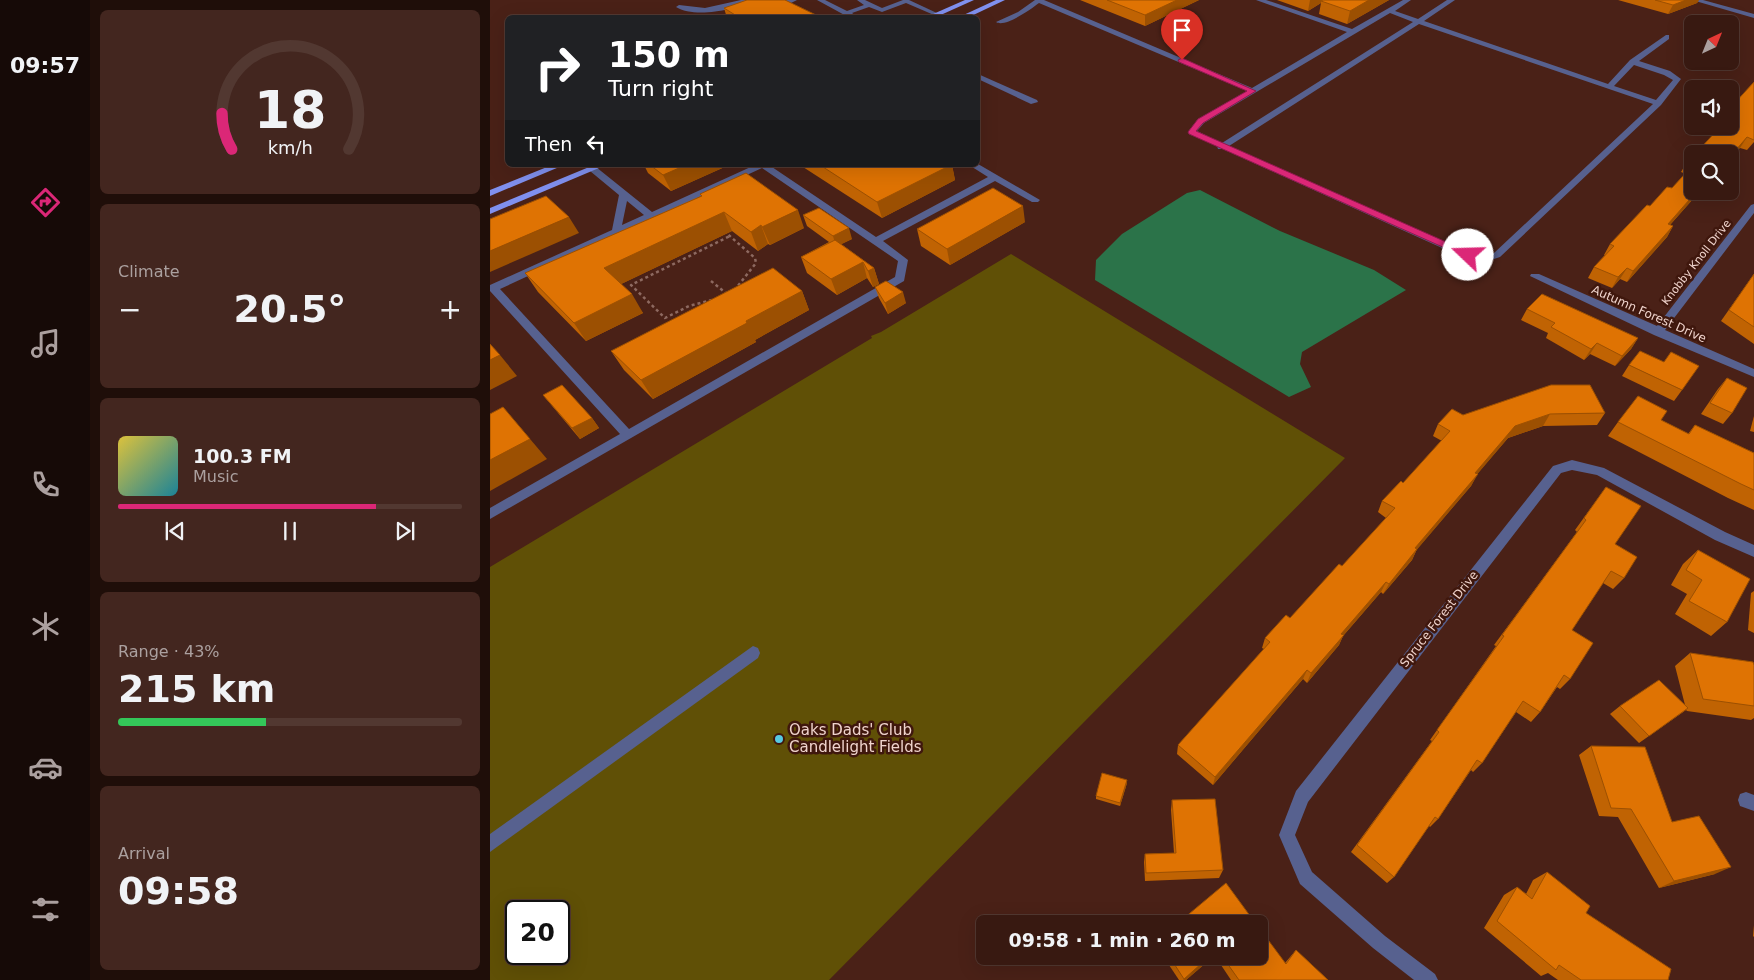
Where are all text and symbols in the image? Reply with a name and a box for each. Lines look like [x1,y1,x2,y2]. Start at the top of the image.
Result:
pin [1161,9,1203,60]
north arrow [1684,15,1739,70]
map controls [1684,15,1739,200]
icon: arrive [1168,16,1196,44]
icon: right [525,35,590,100]
text: 150 m [608,35,730,75]
text: 09:57 [10,53,80,78]
text: Turn right [608,76,713,101]
text: 18 [254,80,326,140]
button: sound [1684,80,1739,135]
icon: left [582,130,610,158]
text: Then [525,133,572,155]
text: km/h [267,137,313,158]
button: search [1684,145,1739,200]
icon: directions [28,185,63,220]
street label: Knobby Knoll Drive [1659,217,1734,308]
position arrow [1441,228,1493,280]
text: Climate [118,262,180,281]
street label: Autumn Forest Drive [1590,282,1708,346]
text: 20.5° [234,287,346,331]
text: − [118,293,141,326]
text: + [439,293,462,326]
icon: music [28,326,63,361]
text: 100.3 FM [193,445,292,467]
icon: phone [28,467,63,502]
text: Music [193,467,239,486]
icon: previous [161,517,189,545]
icon: pause [276,517,304,545]
icon: next [391,517,419,545]
street label: Spruce Forest Drive [1397,568,1481,670]
icon: climate [28,609,63,644]
text: Range · 43% [118,642,220,661]
text: 215 km [118,667,275,711]
place label: Oaks Dads' Club Candlelight Fields [789,721,922,756]
marker: Oaks Dads' Club Candlelight Fields [773,733,785,745]
icon: car [28,750,63,785]
text: Arrival [118,844,170,863]
text: 09:58 [118,869,239,913]
icon: filters [28,892,63,927]
speed limit sign: 20 [505,900,570,965]
text: 09:58 · 1 min · 260 m [1008,929,1236,951]

